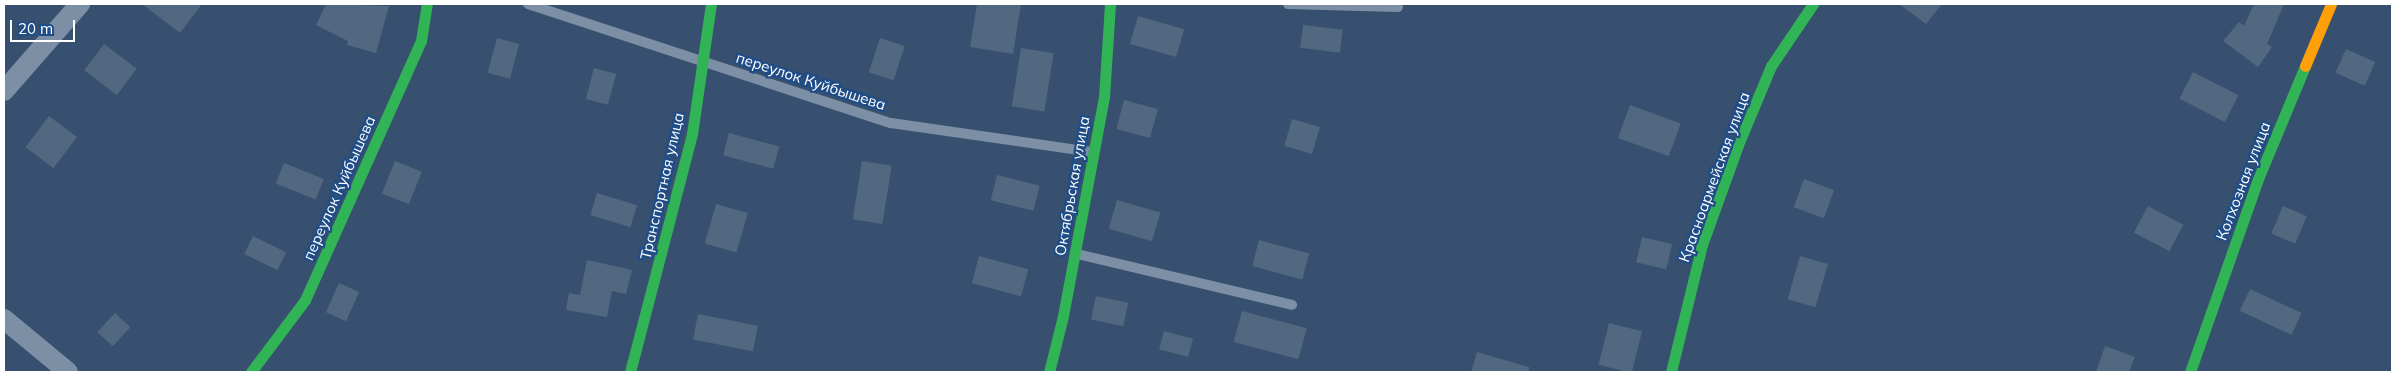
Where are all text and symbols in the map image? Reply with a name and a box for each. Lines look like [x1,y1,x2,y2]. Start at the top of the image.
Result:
scale bar [12,10,78,42]
text: 20 m [18,19,53,38]
street label: переулок Куйбышева [734,48,888,114]
street label: Красноармейская улица [1675,89,1753,265]
street label: Транспортная улица [636,111,688,261]
street label: переулок Куйбышева [299,113,379,263]
street label: Октябрьская улица [1051,115,1093,257]
street label: Колхозная улица [2212,119,2274,243]

